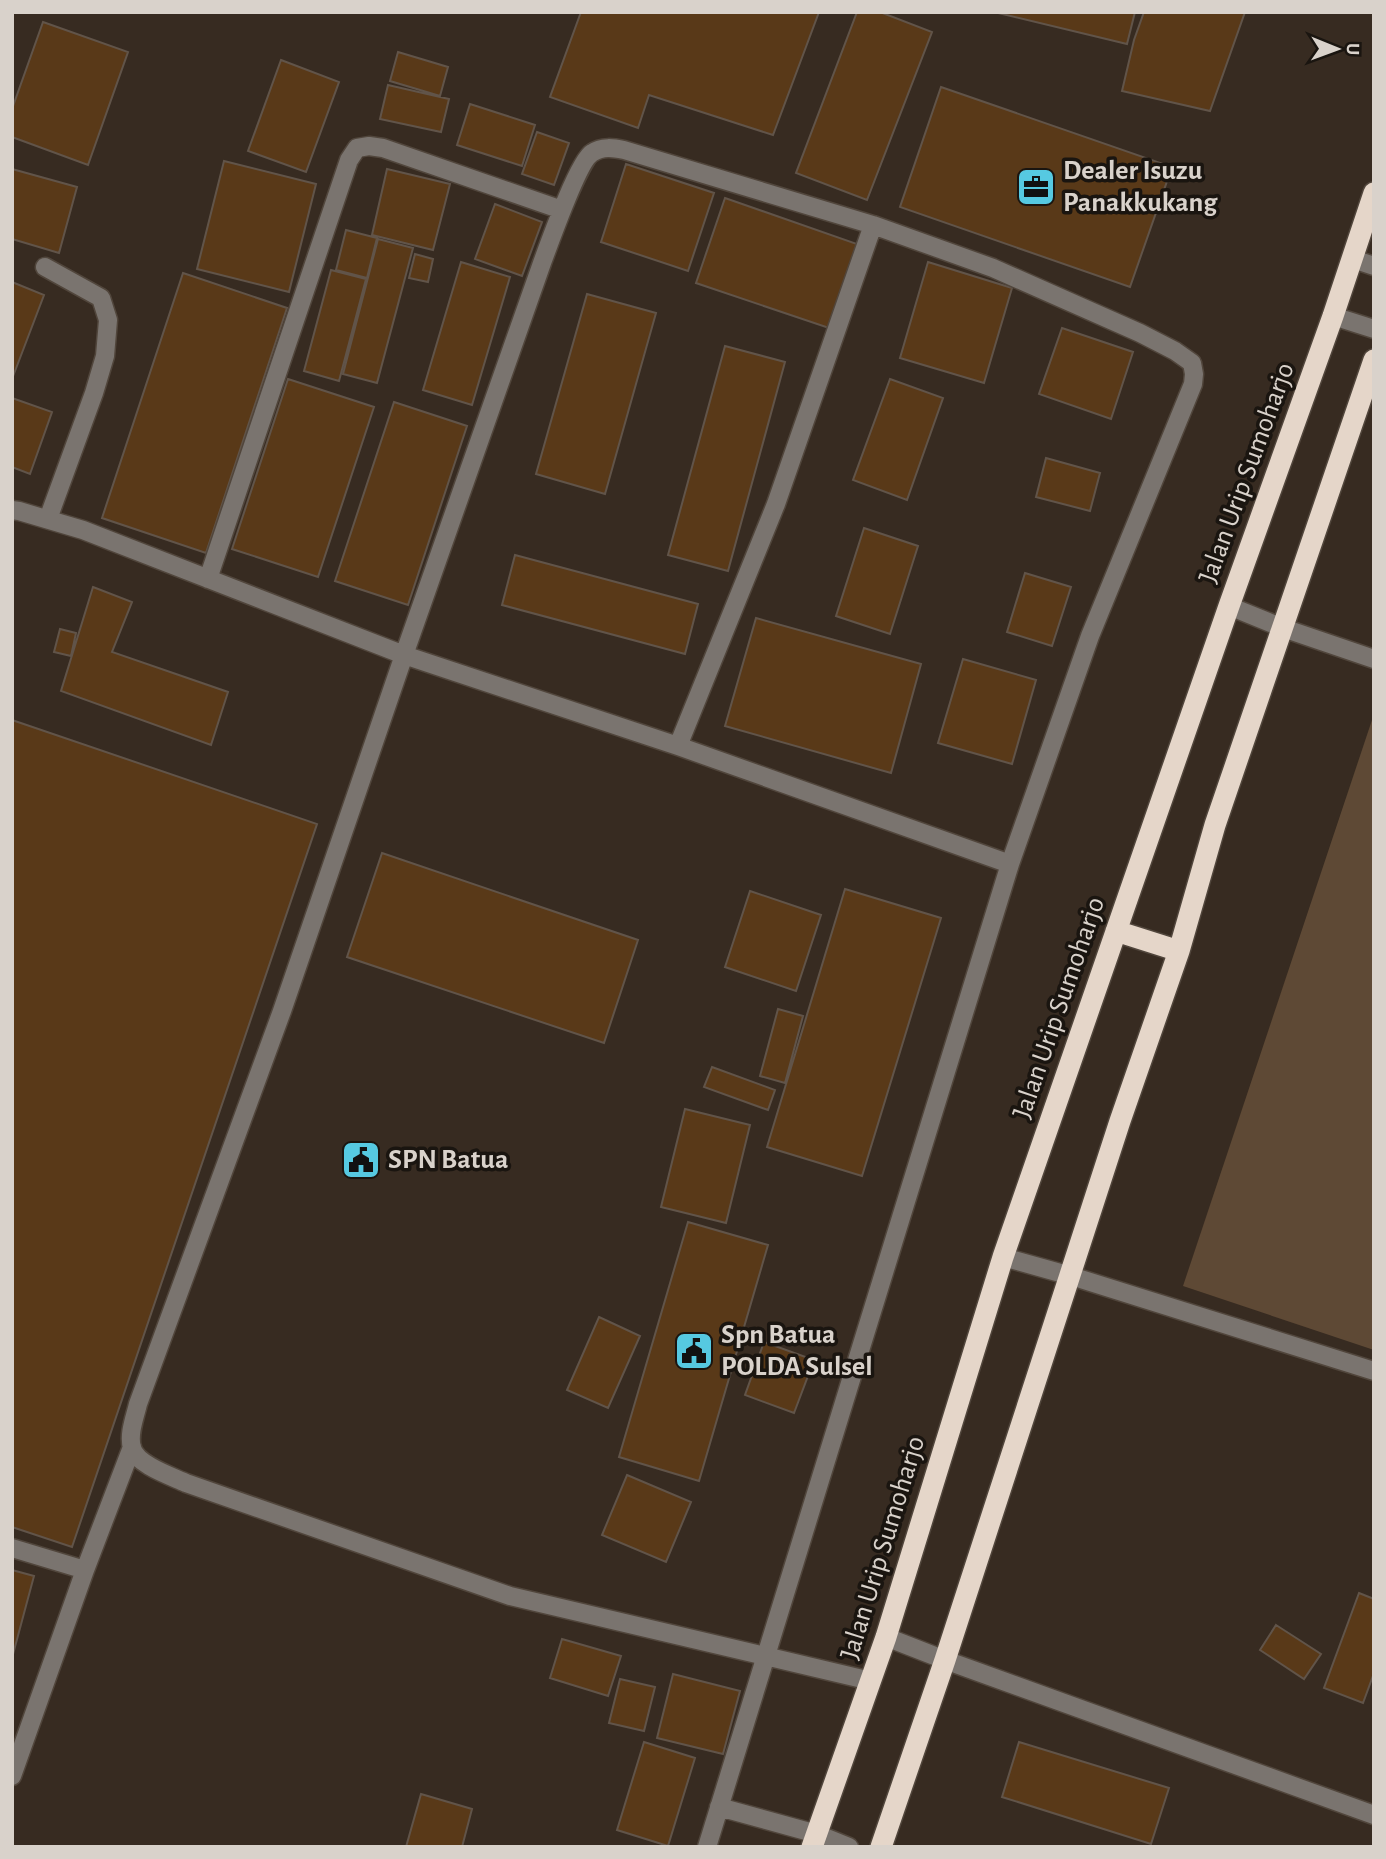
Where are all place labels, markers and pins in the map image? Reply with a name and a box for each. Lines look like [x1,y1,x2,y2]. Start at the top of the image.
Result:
place label: Dealer Isuzu Panakkukang [1063,157,1218,217]
office icon: Dealer Isuzu Panakkukang [1015,166,1057,208]
public building icon: SPN Batua [340,1139,382,1181]
place label: SPN Batua [388,1146,508,1174]
place label: Spn Batua POLDA Sulsel [721,1321,873,1381]
public building icon: Spn Batua POLDA Sulsel [673,1330,715,1372]

